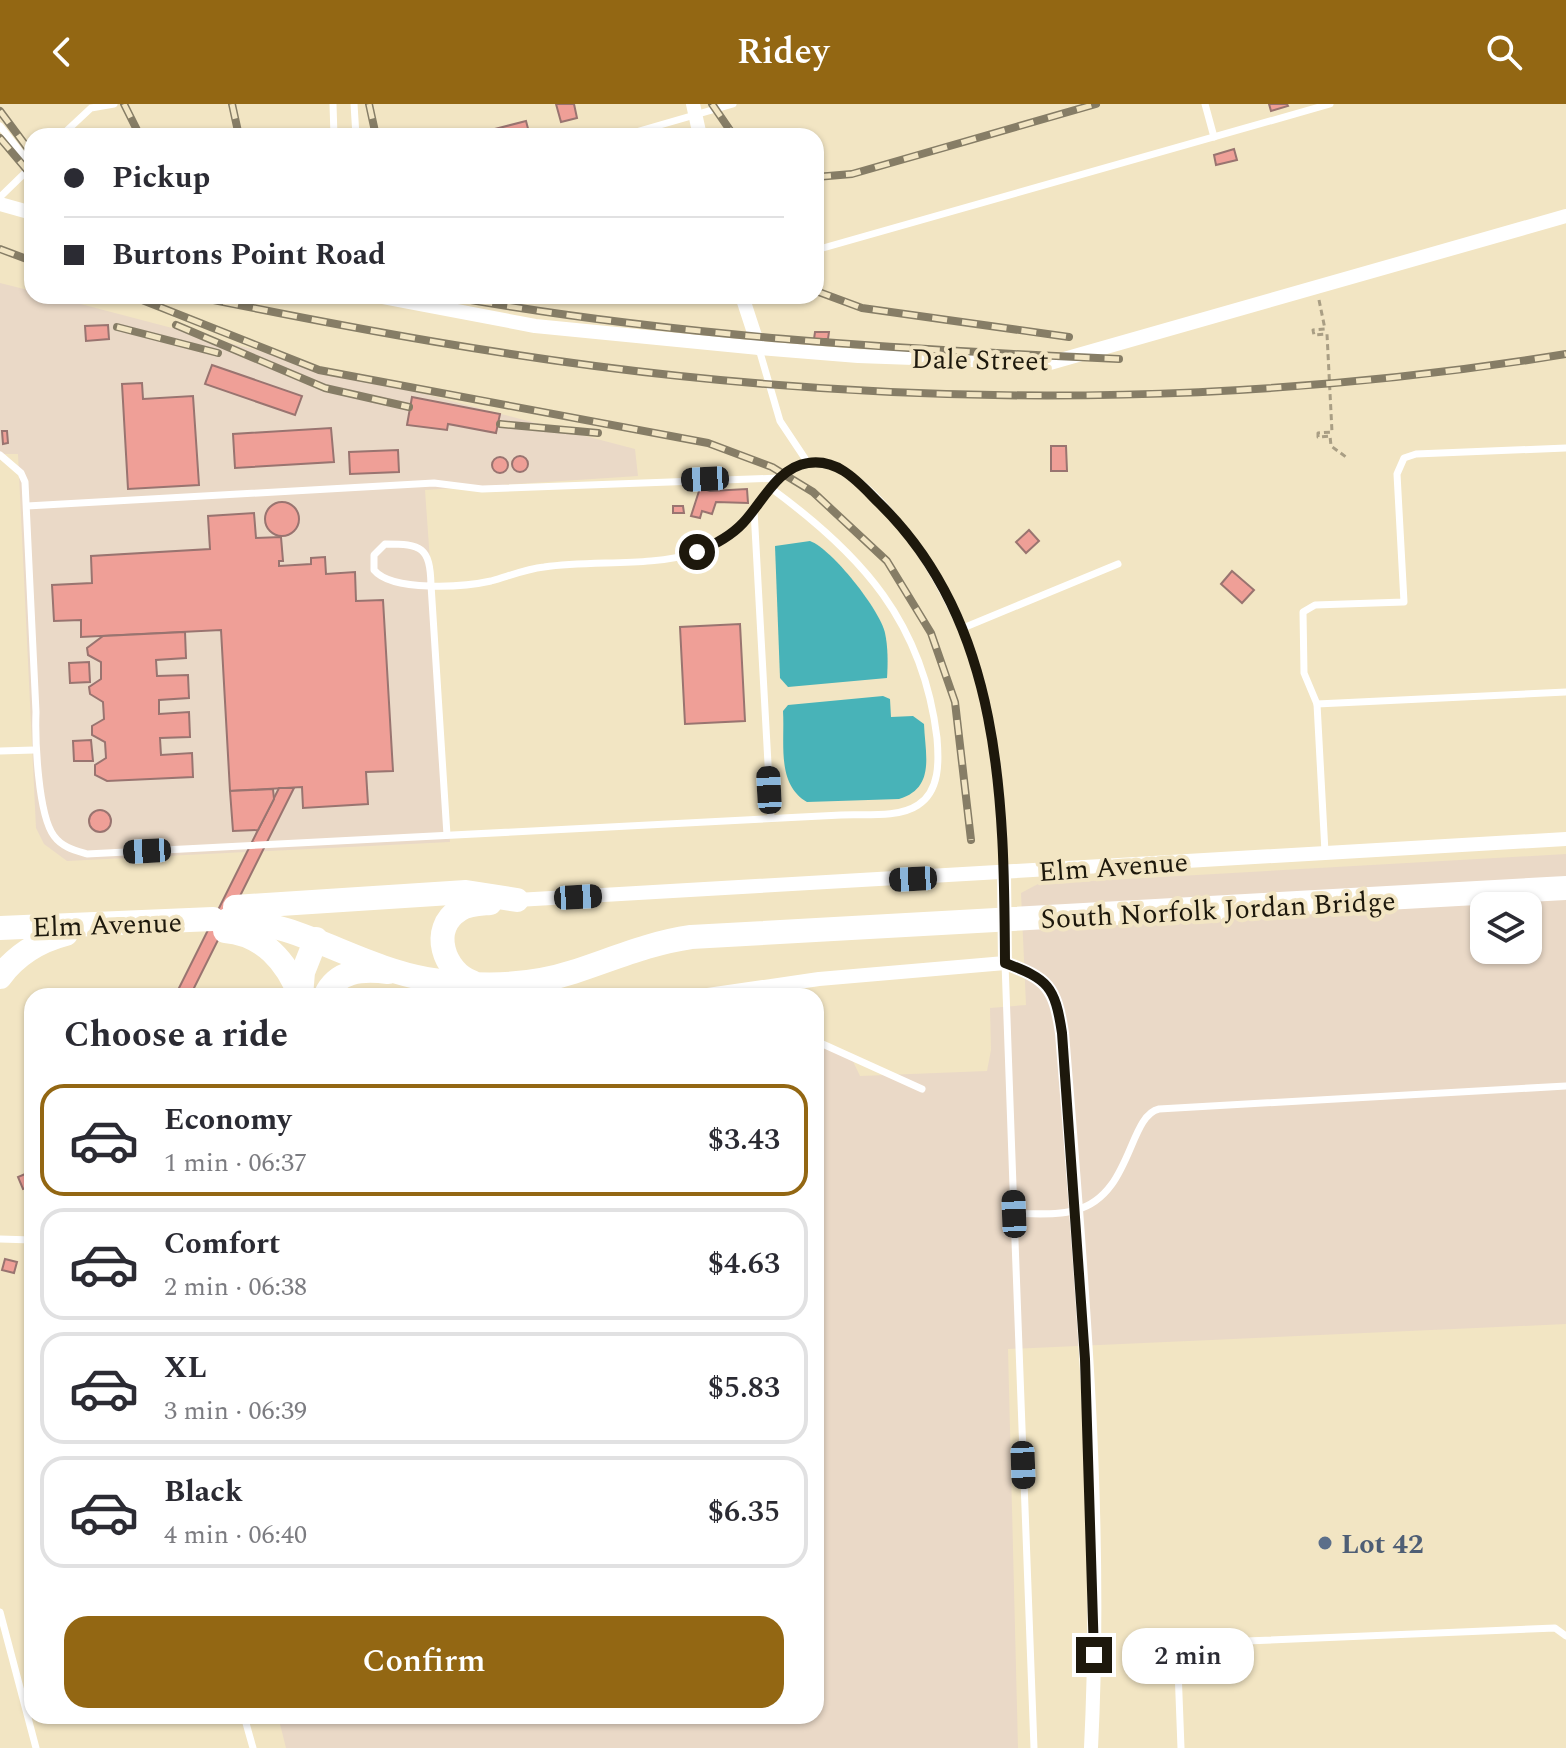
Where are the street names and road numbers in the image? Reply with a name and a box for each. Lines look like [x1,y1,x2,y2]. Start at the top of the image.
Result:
street label: Dale Street [911,338,1049,383]
street label: Elm Avenue [1037,841,1189,894]
street label: South Norfolk Jordan Bridge [1039,880,1397,941]
street label: Elm Avenue [31,901,183,950]

